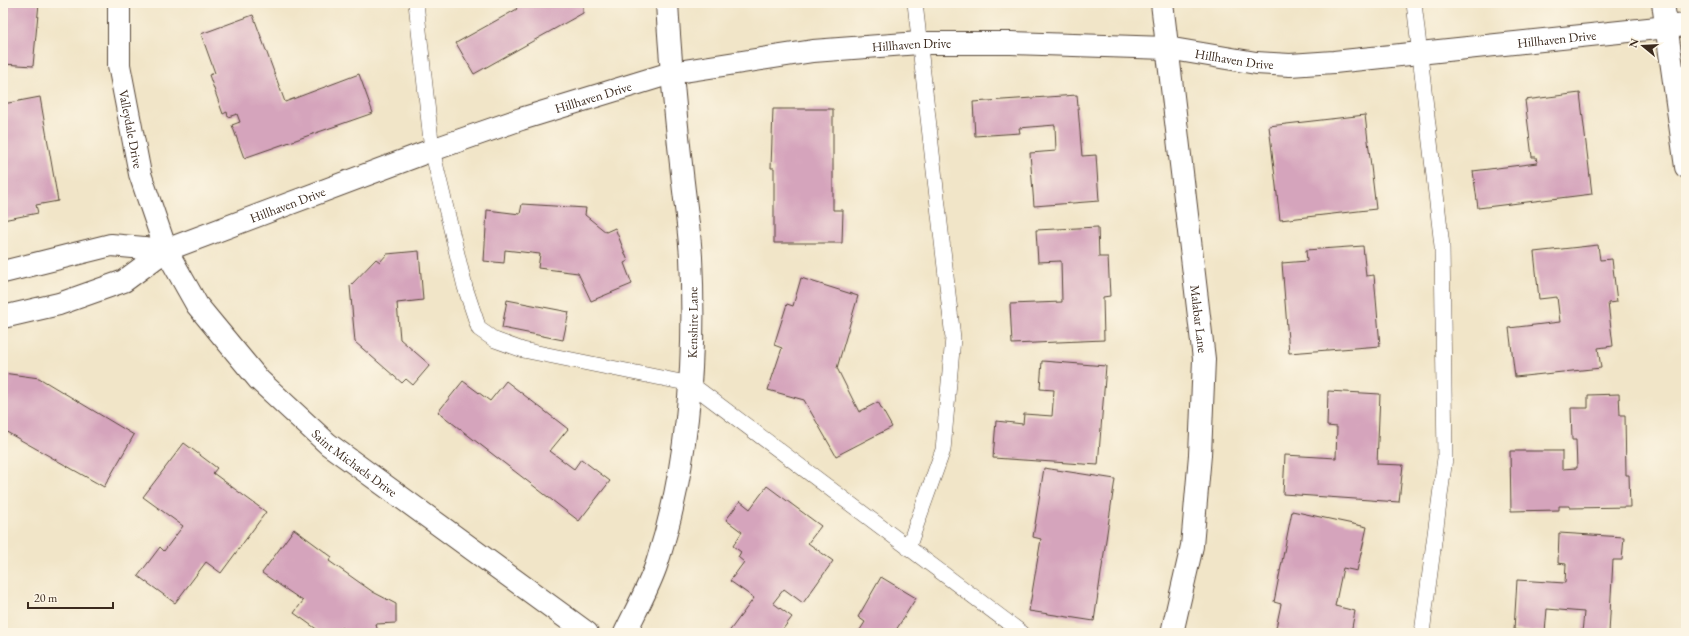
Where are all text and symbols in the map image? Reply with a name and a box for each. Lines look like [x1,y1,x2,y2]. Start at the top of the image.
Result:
street label: Hillhaven Drive [1516,26,1597,52]
north arrow [1623,26,1663,66]
street label: Hillhaven Drive [871,35,951,56]
text: N [1625,36,1642,49]
street label: Hillhaven Drive [1194,45,1274,73]
street label: Hillhaven Drive [553,78,634,117]
street label: Valleydale Drive [115,88,147,170]
street label: Hillhaven Drive [247,183,328,227]
street label: Malabar Lane [1186,284,1211,354]
street label: Kenshire Lane [684,287,701,359]
street label: Saint Michaels Drive [308,425,400,501]
scale bar [28,584,113,610]
text: 20 m [34,590,58,606]

